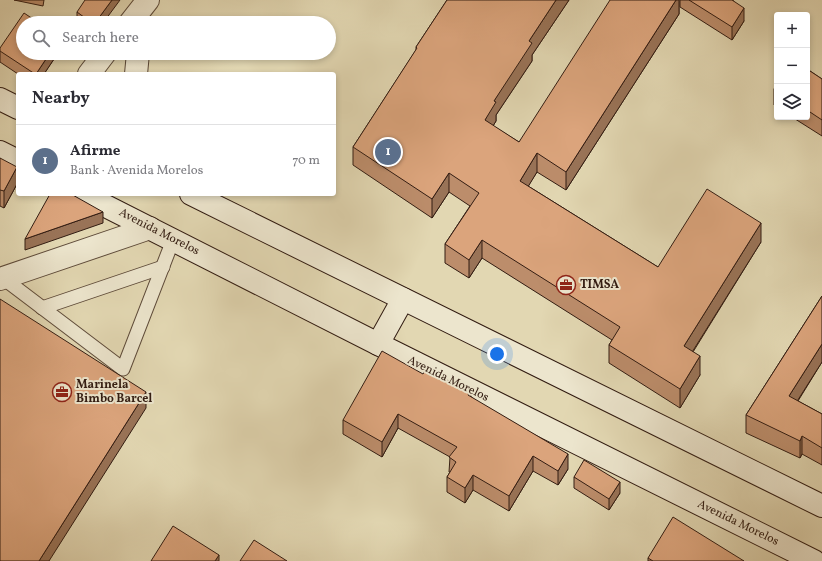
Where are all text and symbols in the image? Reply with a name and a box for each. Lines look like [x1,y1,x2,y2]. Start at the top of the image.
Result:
map controls [774,12,810,120]
button: + [774,12,810,48]
search box [16,16,336,60]
icon: search [30,27,52,49]
text: Search here [62,28,139,49]
button: − [774,48,810,84]
button: layers [774,84,810,120]
text: Nearby [32,87,90,110]
pin: 1 [375,137,401,167]
text: Afirme [70,141,120,162]
text: 1 [42,152,48,170]
text: 70 m [292,152,320,170]
text: Bank · Avenida Morelos [70,162,203,180]
street label: Avenida Morelos [116,205,202,259]
office icon: TIMSA [555,274,577,296]
place label: TIMSA [580,277,619,293]
your location [487,344,507,364]
street label: Avenida Morelos [405,352,491,406]
place label: Marinela Bimbo Barcel [76,377,152,407]
office icon: Marinela Bimbo Barcel [51,381,73,403]
street label: Avenida Morelos [695,496,781,550]

